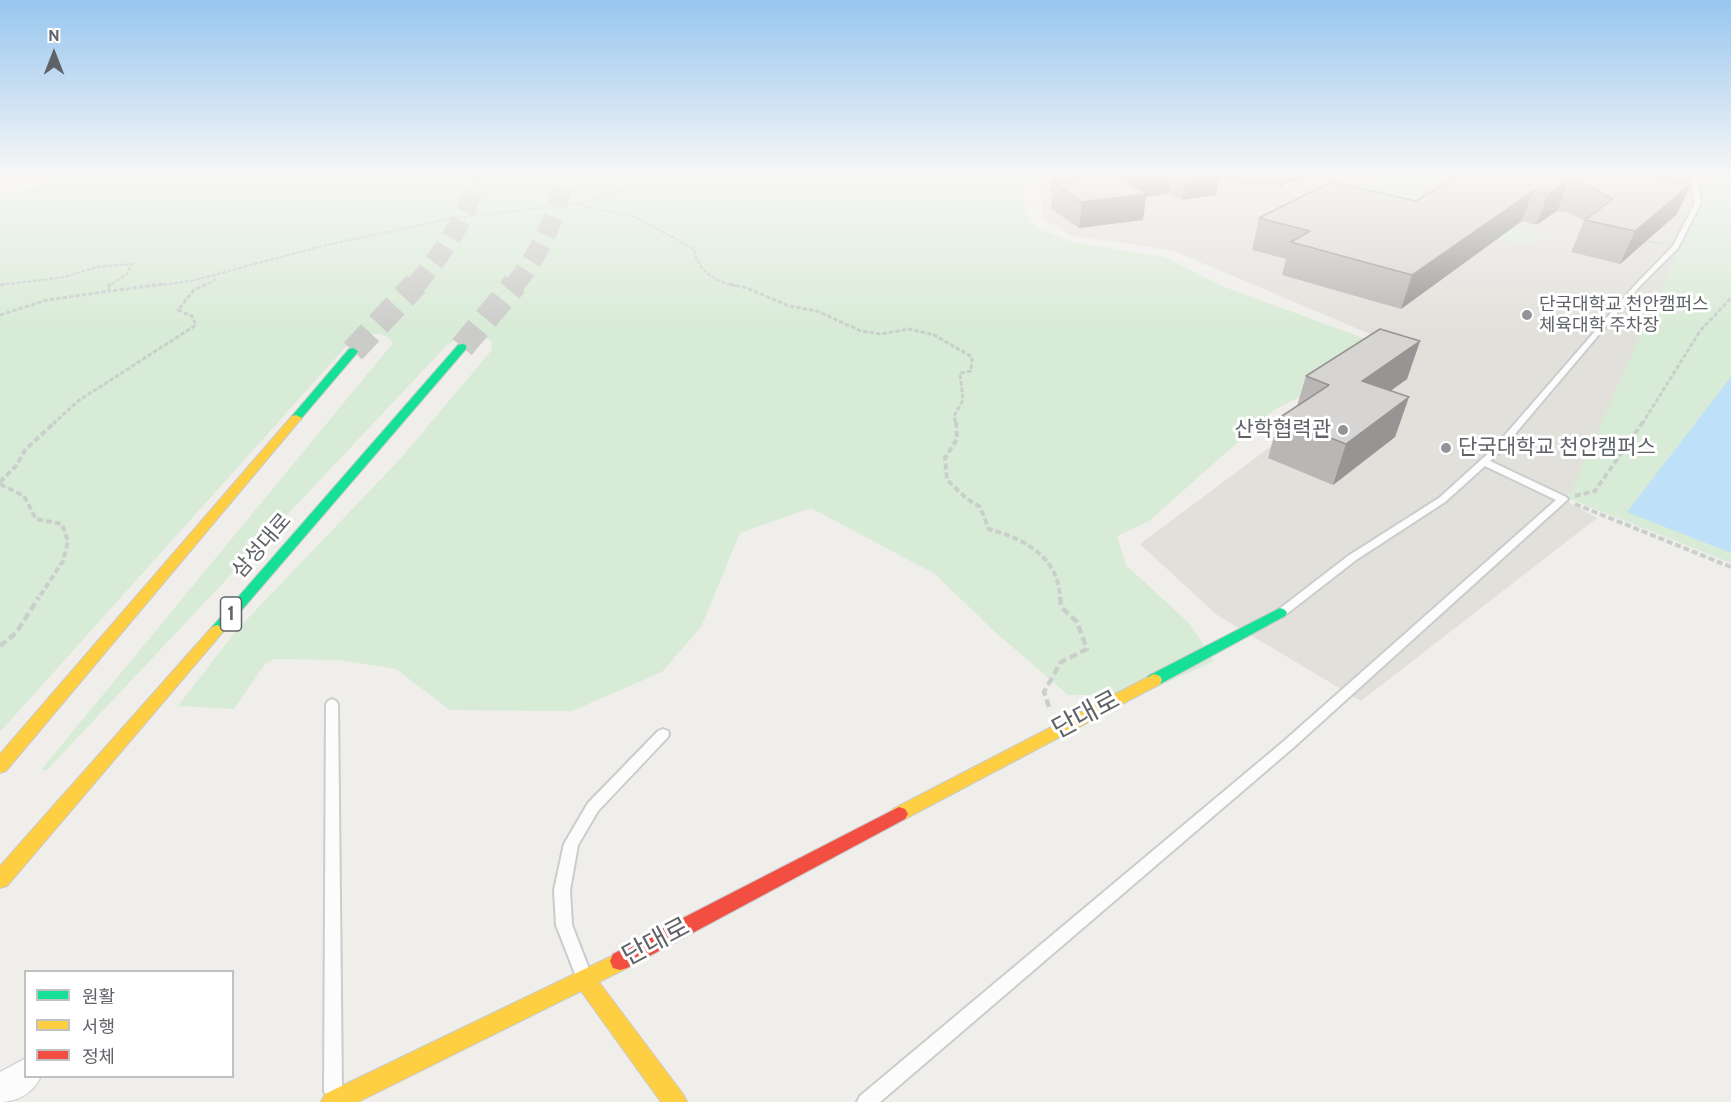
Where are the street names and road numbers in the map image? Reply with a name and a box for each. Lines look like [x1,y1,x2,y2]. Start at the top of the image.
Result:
street label: 삼성대로 [227,509,297,583]
road number: 1 [220,597,242,631]
street label: 단대로 [1047,684,1125,746]
street label: 단대로 [617,911,695,973]

